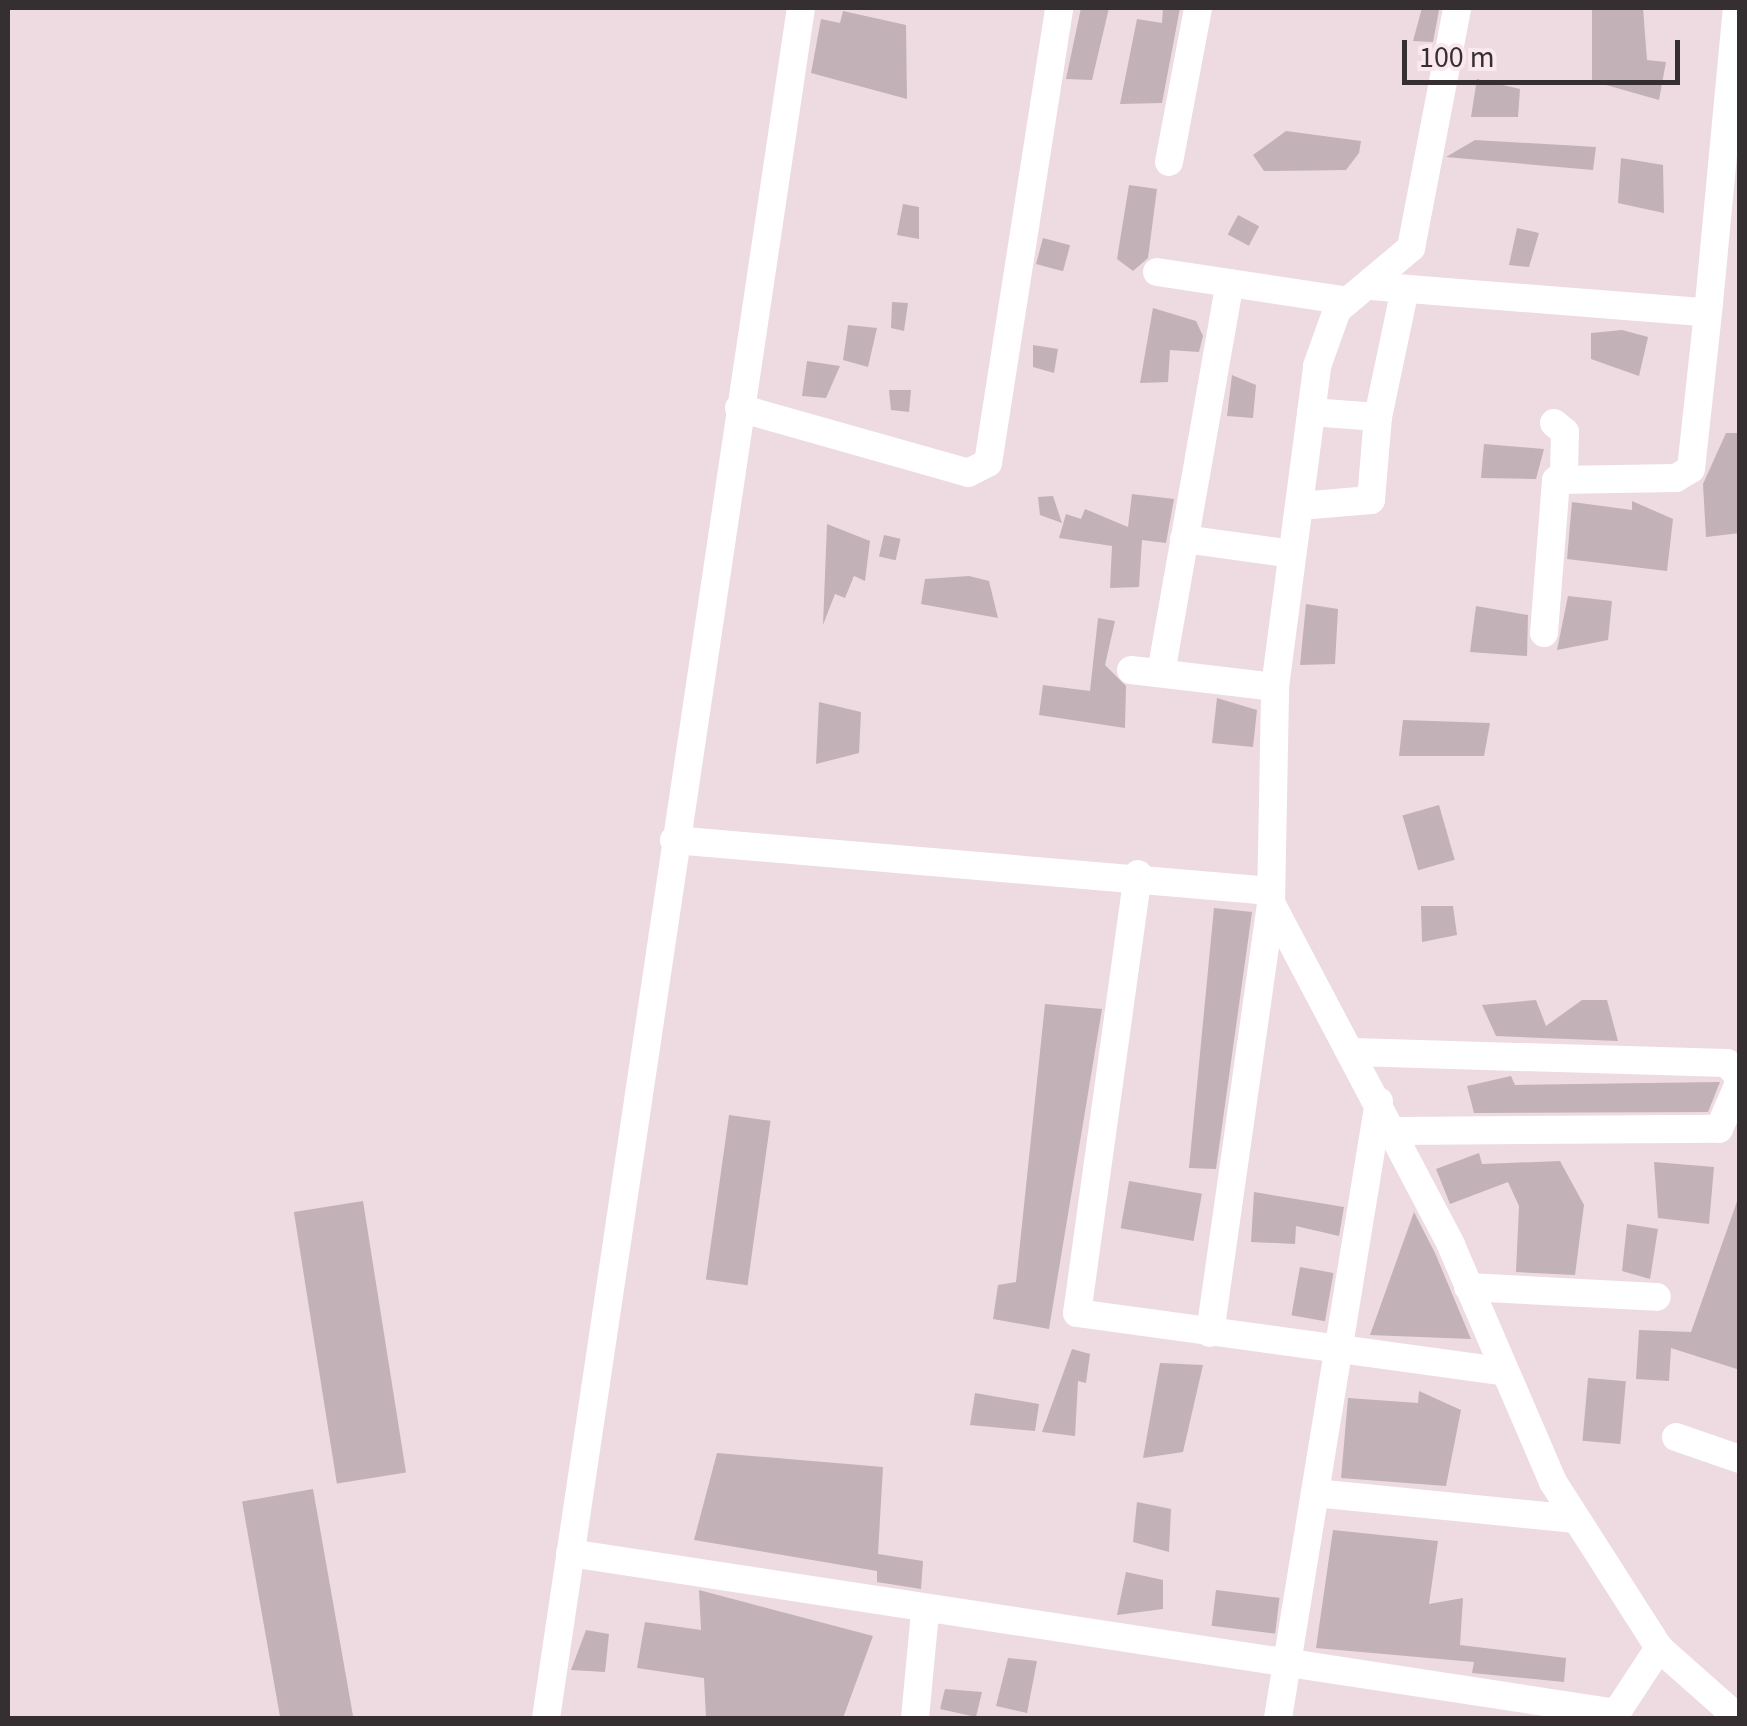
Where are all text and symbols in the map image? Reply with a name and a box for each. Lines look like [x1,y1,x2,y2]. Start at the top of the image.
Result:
scale bar [1407,20,1684,82]
text: 100 m [1419,36,1495,79]

